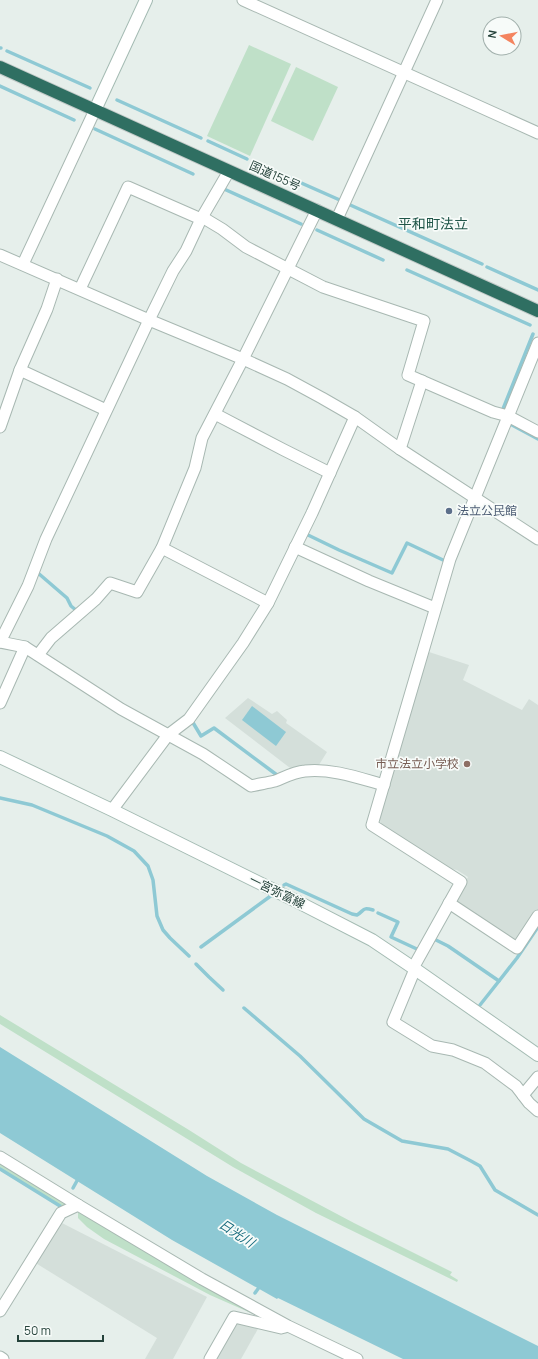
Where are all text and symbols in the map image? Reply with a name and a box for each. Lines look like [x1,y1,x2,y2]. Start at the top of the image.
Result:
north arrow [482,16,522,56]
text: N [484,29,500,39]
street label: 国道155号 [247,157,304,194]
district label: 平和町法立 [398,214,468,233]
place label: 法立公民館 [457,502,517,519]
marker: 法立公民館 [444,506,454,516]
place label: 市立法立小学校 [375,755,459,772]
marker: 市立法立小学校 [462,759,472,769]
street label: 一宮弥富線 [247,871,308,912]
water label: 日光川 [216,1215,260,1252]
scale bar [18,1317,103,1343]
text: 50 m [24,1322,51,1339]

